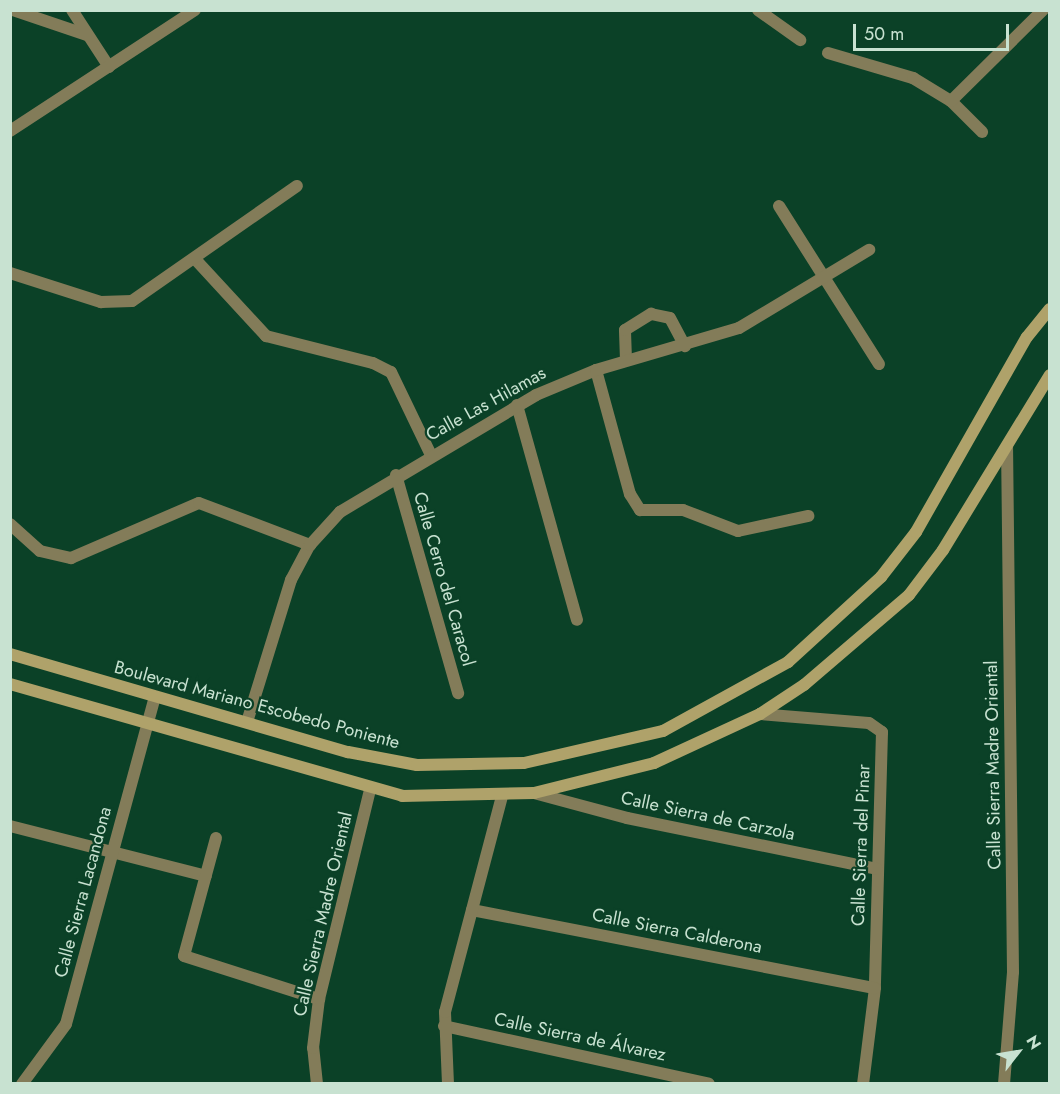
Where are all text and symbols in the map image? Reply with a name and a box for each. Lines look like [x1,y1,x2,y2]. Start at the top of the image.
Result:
scale bar [856,12,1012,50]
text: 50 m [864,21,904,47]
street label: Calle Las Hilamas [422,362,550,446]
street label: Calle Cerro del Caracol [409,489,479,669]
street label: Boulevard Mariano Escobedo Poniente [112,656,402,754]
street label: Calle Sierra Madre Oriental [980,660,1006,870]
street label: Calle Sierra del Pinar [847,764,875,926]
street label: Calle Sierra de Carzola [619,787,797,845]
street label: Calle Sierra Lacandona [50,804,116,980]
street label: Calle Sierra Madre Oriental [289,810,357,1018]
street label: Calle Sierra Calderona [590,904,764,958]
street label: Calle Sierra de Álvarez [492,1008,668,1066]
north arrow [988,1022,1048,1082]
text: N [1021,1031,1047,1054]

